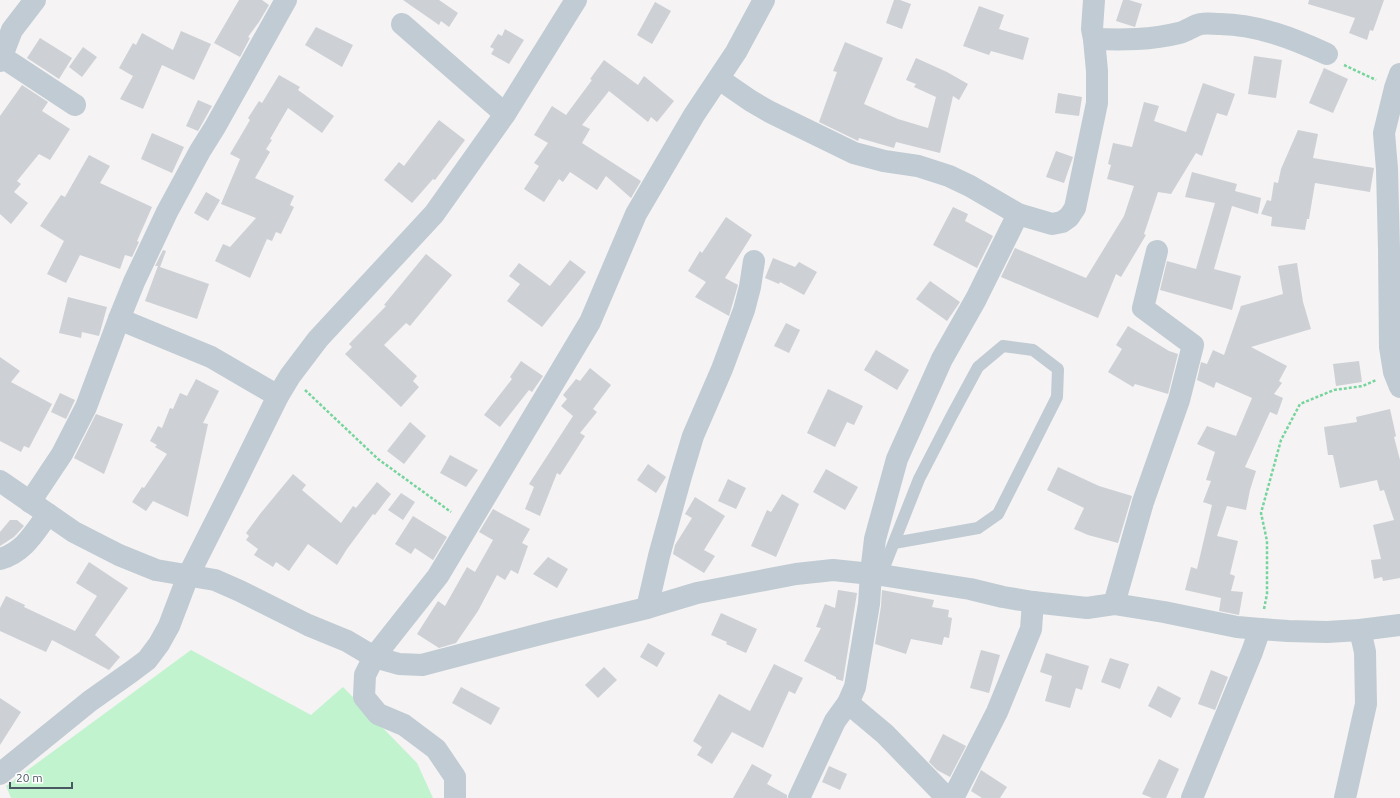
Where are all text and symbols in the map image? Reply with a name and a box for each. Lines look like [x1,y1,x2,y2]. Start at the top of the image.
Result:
scale bar [10,764,72,790]
text: 20 m [16,771,43,784]

